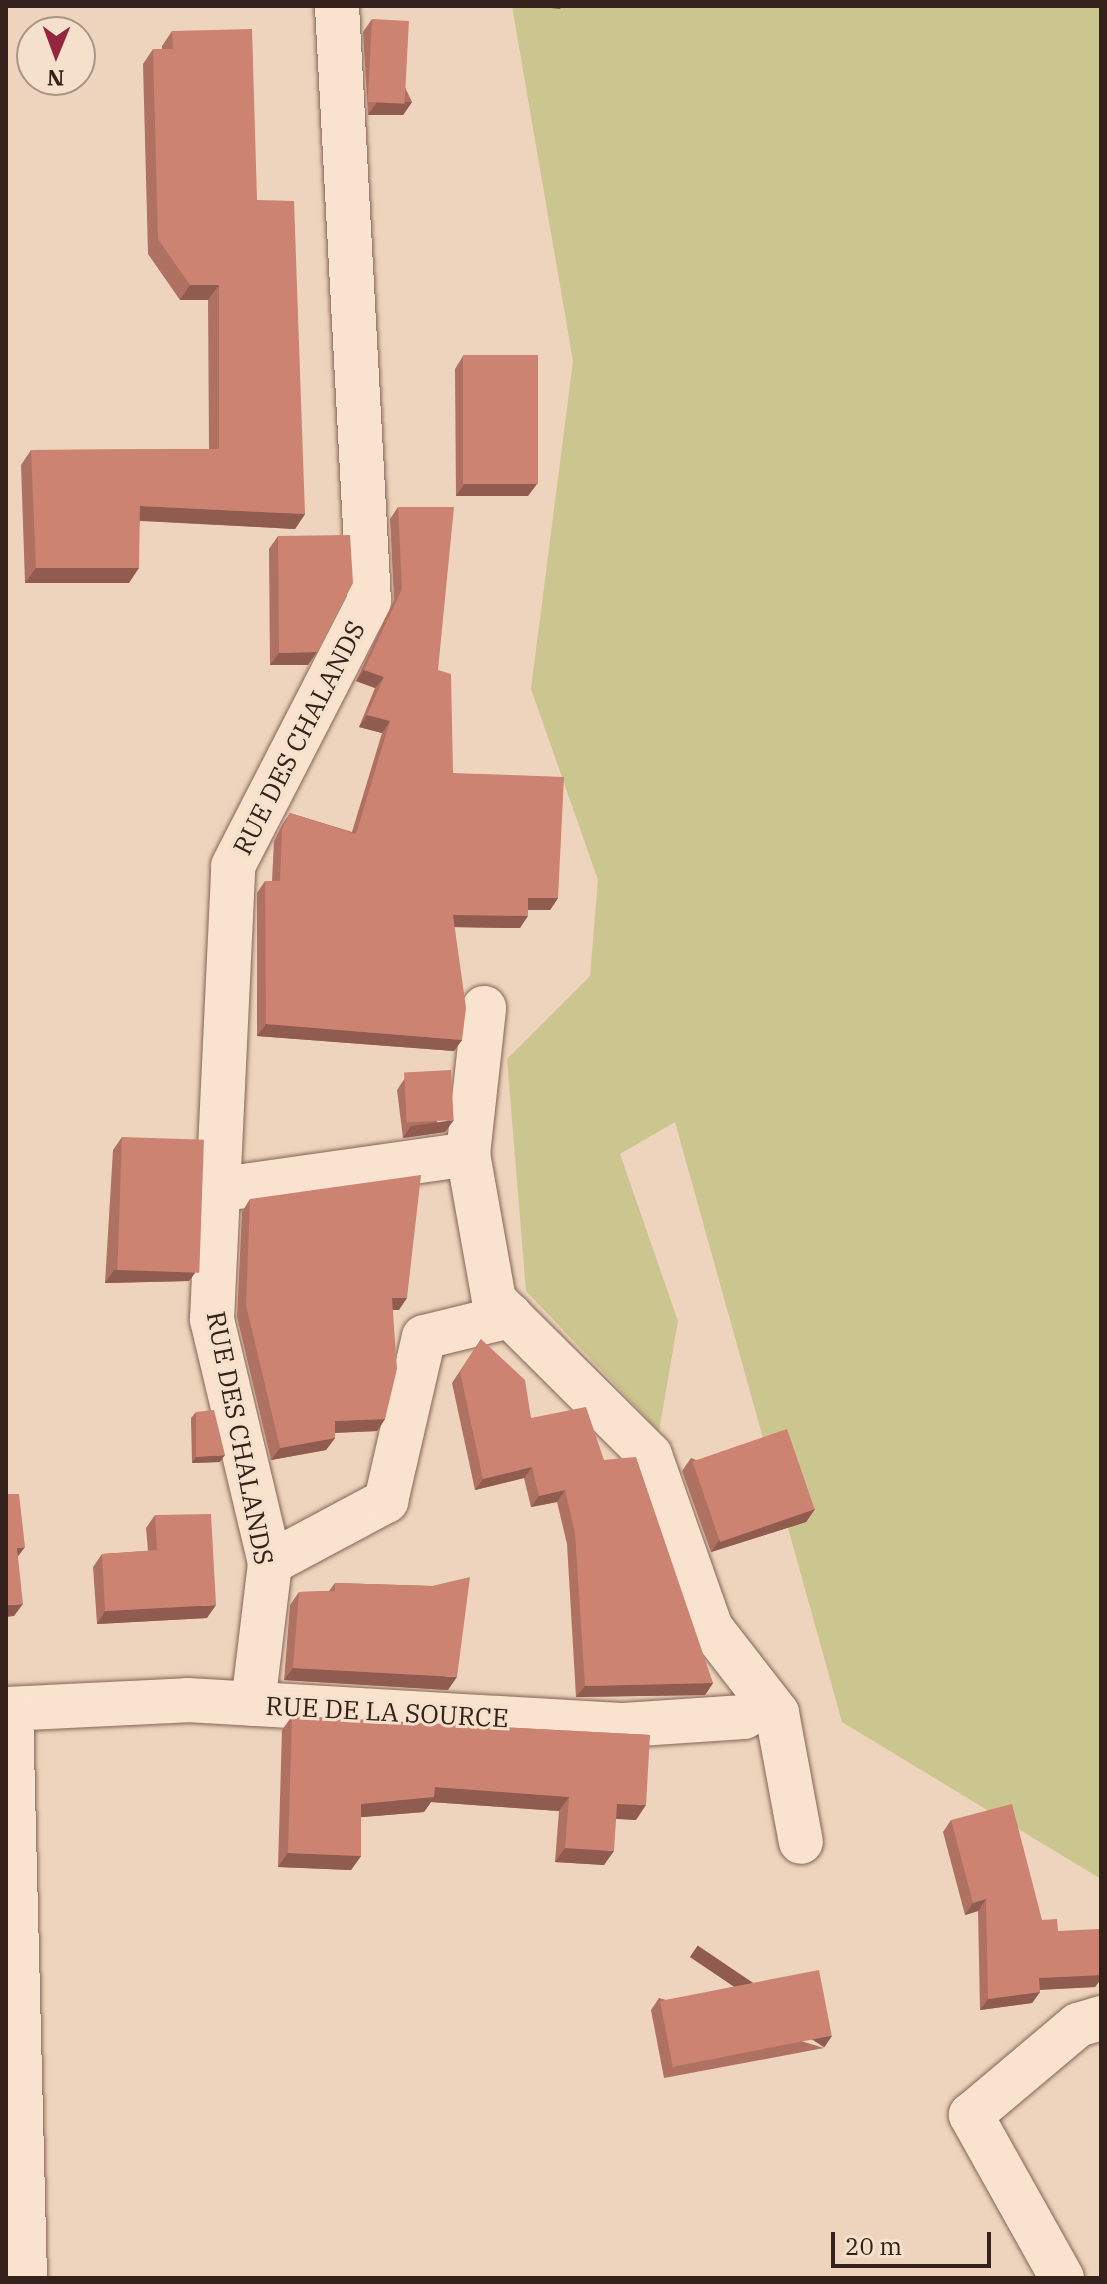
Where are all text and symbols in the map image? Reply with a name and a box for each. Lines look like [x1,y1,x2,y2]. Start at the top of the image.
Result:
north arrow [16,16,96,96]
text: N [47,64,65,93]
street label: RUE DES CHALANDS [227,616,371,860]
street label: RUE DES CHALANDS [200,1308,280,1568]
street label: RUE DE LA SOURCE [265,1690,509,1734]
scale bar [835,2216,995,2266]
text: 20 m [845,2230,902,2262]

